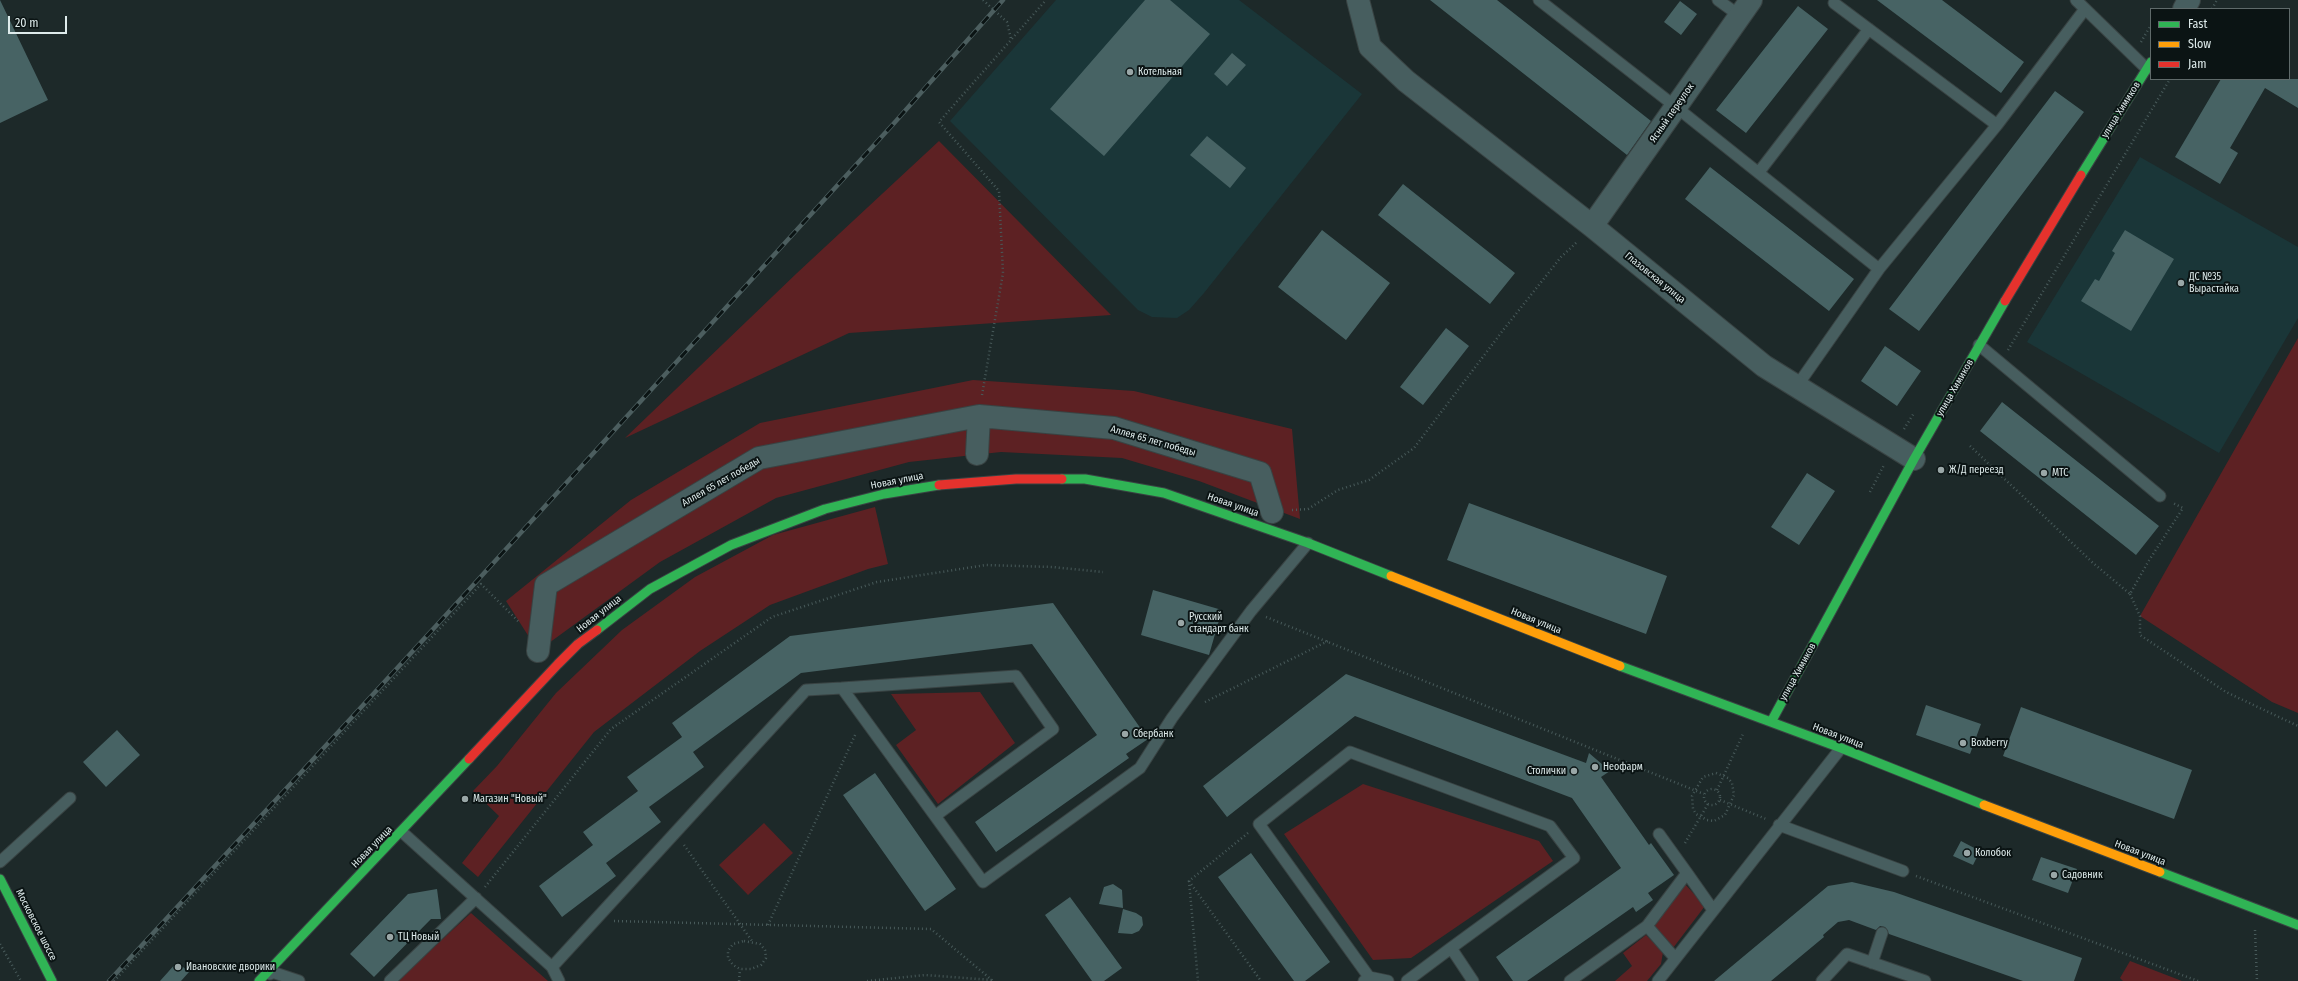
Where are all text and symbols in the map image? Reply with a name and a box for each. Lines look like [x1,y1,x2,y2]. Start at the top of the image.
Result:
scale bar [10,8,69,34]
legend [2150,8,2290,80]
text: 20 m [15,16,39,30]
text: Fast [2188,17,2207,31]
text: Slow [2188,37,2211,51]
text: Jam [2188,57,2206,71]
place label: Котельная [1138,66,1182,78]
marker: Котельная [1125,67,1135,77]
street label: улица Химиков [2099,80,2143,140]
street label: Ясный переулок [1647,81,1697,145]
street label: Глазовская улица [1622,250,1688,306]
place label: ДС №35 Вырастайка [2189,271,2239,294]
marker: ДС №35 Вырастайка [2176,278,2186,288]
street label: улица Химиков [1934,357,1976,419]
street label: Аллея 65 лет победы [1109,423,1197,459]
street label: Аллея 65 лет победы [680,455,762,509]
place label: Ж/Д переезд [1949,464,2004,476]
marker: Ж/Д переезд [1936,465,1946,475]
place label: МТС [2052,467,2068,479]
marker: МТС [2039,468,2049,478]
street label: Новая улица [870,470,924,492]
street label: Новая улица [1206,491,1260,519]
street label: Новая улица [574,593,624,635]
street label: Новая улица [1509,605,1563,637]
place label: Русский стандарт банк [1189,611,1249,634]
marker: Русский стандарт банк [1176,618,1186,628]
street label: улица Химиков [1777,641,1819,703]
street label: Новая улица [1811,721,1865,751]
place label: Сбербанк [1133,728,1173,740]
marker: Сбербанк [1120,729,1130,739]
place label: Boxberry [1971,737,2008,749]
marker: Boxberry [1958,738,1968,748]
place label: Неофарм [1603,761,1643,773]
marker: Неофарм [1590,762,1600,772]
place label: Столички [1527,765,1566,777]
marker: Столички [1569,766,1579,776]
place label: Магазин "Новый" [473,793,547,805]
marker: Магазин "Новый" [460,794,470,804]
street label: Новая улица [349,824,395,870]
street label: Новая улица [2113,838,2167,868]
place label: Колобок [1975,847,2011,859]
marker: Колобок [1962,848,1972,858]
place label: Садовник [2062,869,2103,881]
marker: Садовник [2049,870,2059,880]
street label: Московское шоссе [13,887,59,963]
place label: ТЦ Новый [398,931,439,943]
marker: ТЦ Новый [385,932,395,942]
place label: Ивановские дворики [186,961,275,973]
marker: Ивановские дворики [173,962,183,972]

